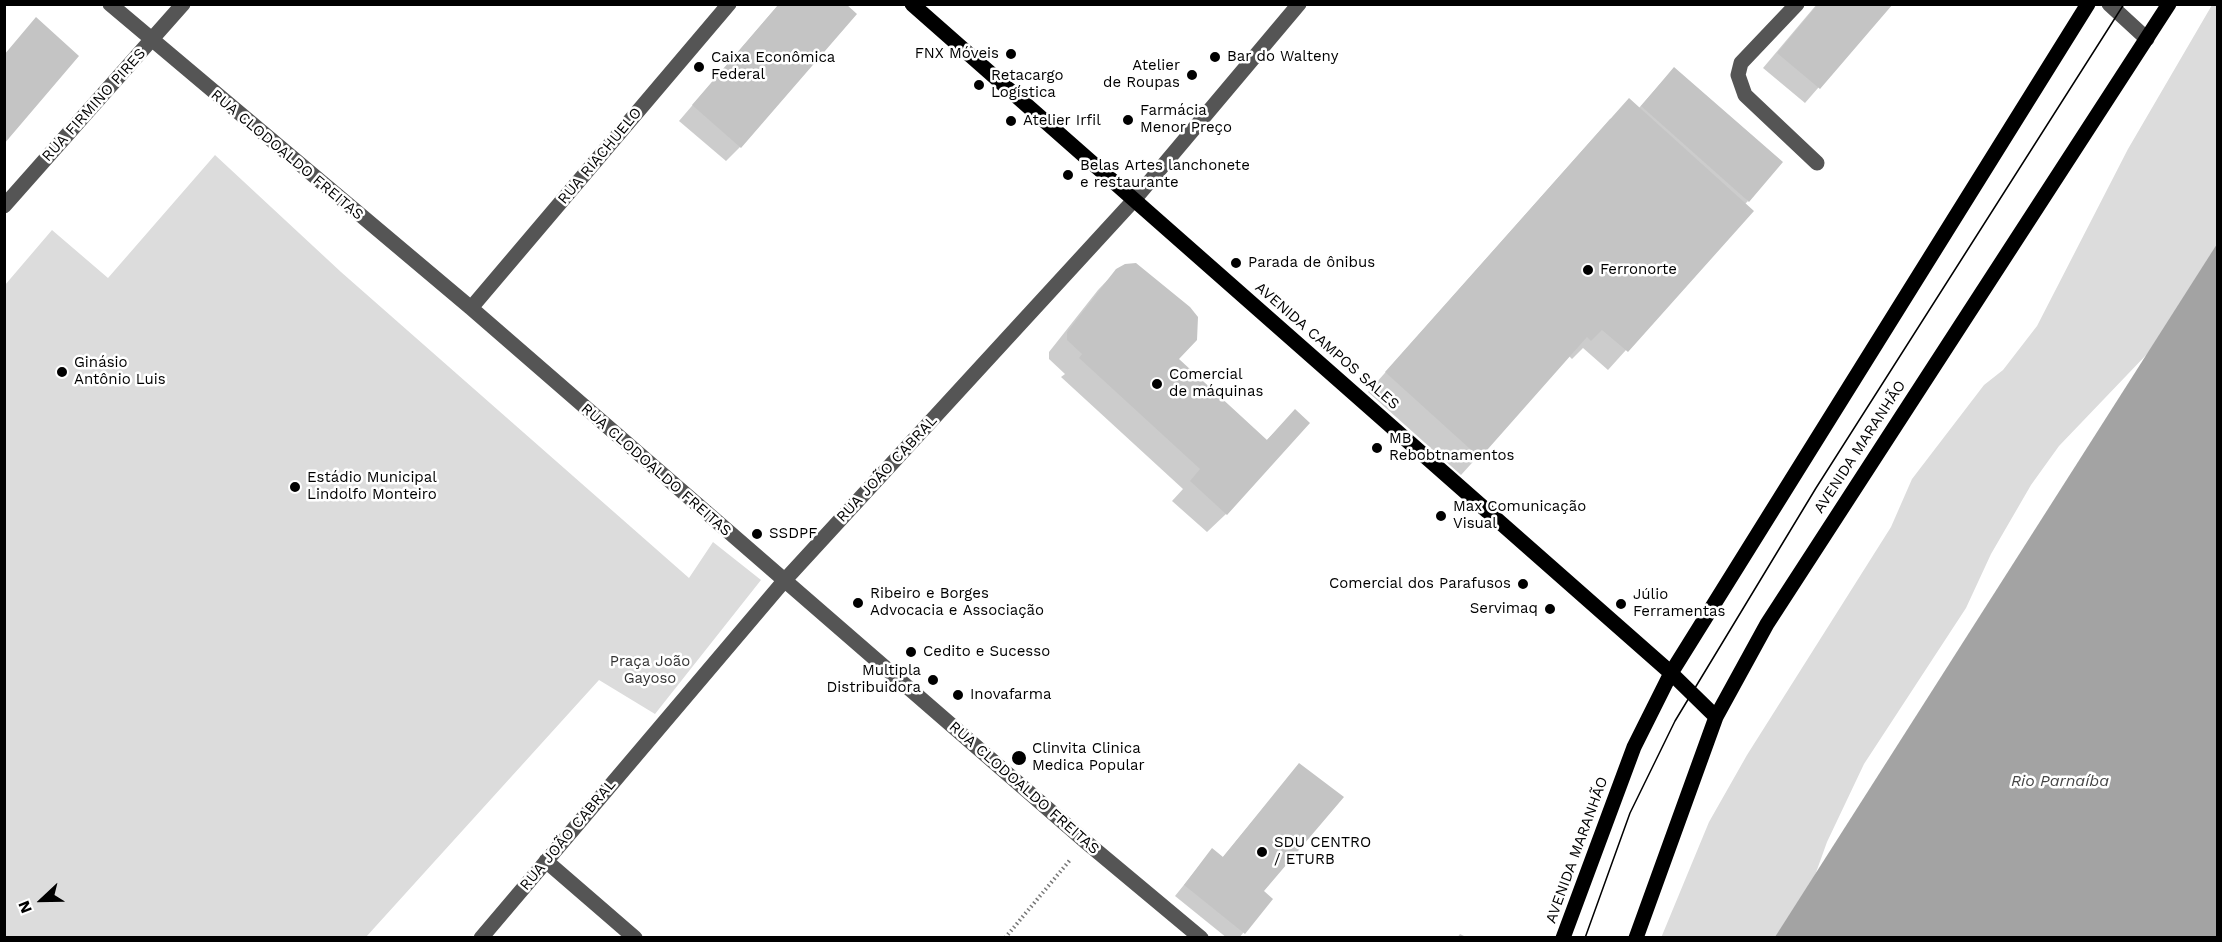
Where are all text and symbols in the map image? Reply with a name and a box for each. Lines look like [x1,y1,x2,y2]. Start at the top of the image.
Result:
street label: RUA FIRMINO PIRES [38,45,150,165]
place label: FNX Móveis [915,45,999,63]
marker: FNX Móveis [1004,47,1018,61]
place label: Bar do Walteny [1227,48,1338,66]
place label: Caixa Econômica Federal [711,49,835,84]
marker: Bar do Walteny [1208,50,1222,64]
place label: Atelier de Roupas [1103,57,1180,92]
marker: Caixa Econômica Federal [692,60,706,74]
place label: Retacargo Logística [991,67,1064,102]
marker: Atelier de Roupas [1185,68,1199,82]
marker: Retacargo Logística [972,78,986,92]
street label: RUA CLODOALDO FREITAS [207,86,367,224]
place label: Farmácia Menor Preço [1140,102,1232,137]
street label: RUA RIACHUELO [554,104,646,208]
place label: Atelier Irfil [1023,112,1101,130]
marker: Farmácia Menor Preço [1121,113,1135,127]
marker: Atelier Irfil [1004,114,1018,128]
place label: Belas Artes lanchonete e restaurante [1080,157,1250,192]
marker: Belas Artes lanchonete e restaurante [1061,168,1075,182]
place label: Parada de ônibus [1248,254,1375,272]
marker: Parada de ônibus [1229,256,1243,270]
place label: Ferronorte [1600,261,1677,279]
marker: Ferronorte [1581,263,1595,277]
street label: AVENIDA CAMPOS SALES [1251,279,1403,413]
place label: Ginásio Antônio Luis [74,354,166,389]
marker: Ginásio Antônio Luis [55,365,69,379]
place label: Comercial de máquinas [1169,366,1263,401]
marker: Comercial de máquinas [1150,377,1164,391]
street label: AVENIDA MARANHÃO [1810,377,1910,517]
street label: RUA CLODOALDO FREITAS [577,400,735,540]
street label: RUA JOÃO CABRAL [833,412,941,526]
place label: MB Rebobtnamentos [1389,430,1514,465]
marker: MB Rebobtnamentos [1370,441,1384,455]
place label: Estádio Municipal Lindolfo Monteiro [307,469,437,504]
marker: Estádio Municipal Lindolfo Monteiro [288,480,302,494]
place label: Max Comunicação Visual [1453,498,1586,533]
marker: Max Comunicação Visual [1434,509,1448,523]
place label: SSDPF [769,525,817,543]
marker: SSDPF [750,527,764,541]
place label: Comercial dos Parafusos [1329,575,1511,593]
marker: Comercial dos Parafusos [1516,577,1530,591]
place label: Ribeiro e Borges Advocacia e Associação [870,585,1044,620]
place label: Júlio Ferramentas [1633,586,1725,621]
marker: Ribeiro e Borges Advocacia e Associação [851,596,865,610]
marker: Júlio Ferramentas [1614,597,1628,611]
place label: Servimaq [1470,600,1538,618]
marker: Servimaq [1543,602,1557,616]
place label: Cedito e Sucesso [923,643,1050,661]
marker: Cedito e Sucesso [904,645,918,659]
park label: Praça João Gayoso [610,653,690,688]
place label: Multipla Distribuidora [827,662,921,697]
marker: Multipla Distribuidora [926,673,940,687]
place label: Inovafarma [970,686,1052,704]
marker: Inovafarma [951,688,965,702]
street label: RUA CLODOALDO FREITAS [945,718,1103,858]
place label: Clinvita Clinica Medica Popular [1032,740,1145,775]
marker: Clinvita Clinica Medica Popular [1010,749,1028,767]
water label: Rio Parnaíba [2011,771,2109,791]
street label: AVENIDA MARANHÃO [1542,774,1612,926]
street label: RUA JOÃO CABRAL [516,776,620,894]
place label: SDU CENTRO / ETURB [1274,834,1371,869]
marker: SDU CENTRO / ETURB [1255,845,1269,859]
north arrow [12,870,72,930]
text: N [14,898,36,916]

